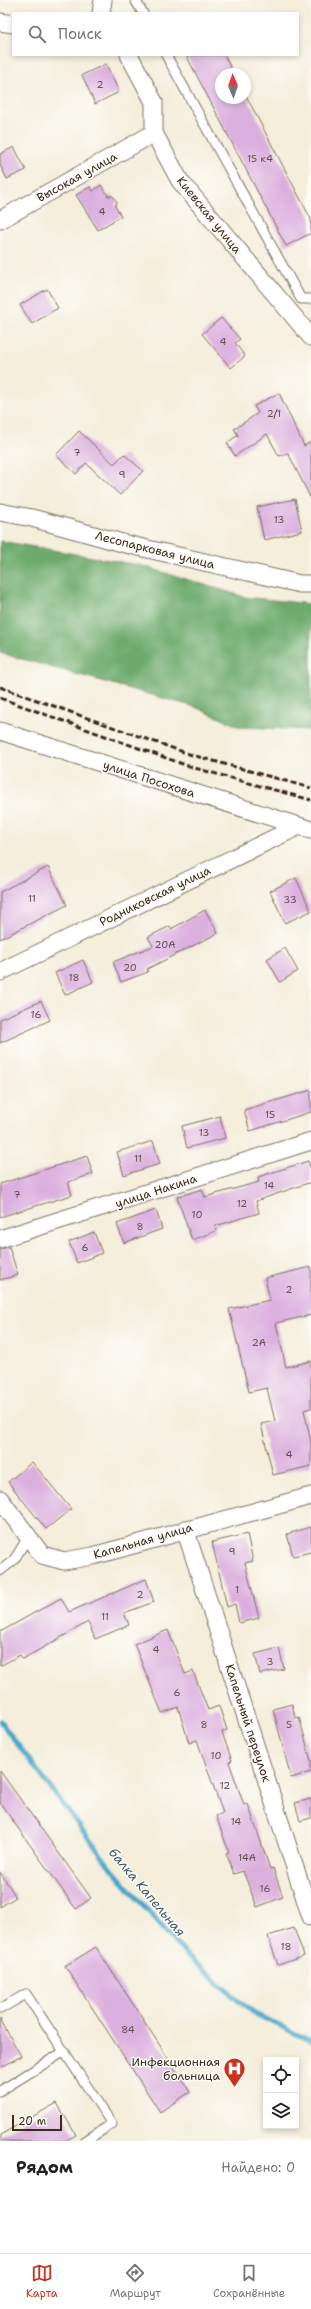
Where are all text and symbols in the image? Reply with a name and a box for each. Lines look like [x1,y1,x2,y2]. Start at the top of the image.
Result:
search box [12,12,299,56]
icon: search [26,23,48,45]
text: Поиск [58,24,102,44]
north arrow [215,68,251,104]
house number: 2 [97,78,104,91]
street label: Высокая улица [34,148,120,206]
house number: 15 к4 [247,152,273,165]
street label: Киевская улица [173,173,245,257]
house number: 4 [99,205,106,218]
house number: 4 [220,335,227,348]
house number: 2/1 [267,407,281,420]
house number: 7 [74,446,81,459]
house number: 9 [119,468,126,481]
house number: 13 [274,513,284,526]
street label: Лесопарковая улица [94,527,217,573]
street label: улица Посохова [101,757,197,802]
street label: Родниковская улица [97,862,214,930]
house number: 11 [28,892,36,905]
house number: 33 [283,893,297,906]
house number: 20А [155,938,175,951]
house number: 20 [123,961,137,974]
house number: 18 [68,971,80,984]
house number: 16 [31,1008,41,1021]
house number: 15 [265,1108,275,1121]
house number: 13 [199,1126,209,1139]
house number: 11 [134,1152,142,1165]
street label: улица Накина [113,1170,199,1212]
house number: 14 [264,1179,274,1192]
house number: 7 [14,1188,21,1201]
house number: 12 [237,1197,247,1210]
house number: 10 [192,1208,202,1221]
house number: 8 [137,1220,144,1233]
house number: 6 [82,1241,89,1254]
house number: 2 [286,1283,293,1296]
house number: 2А [252,1336,266,1349]
house number: 4 [286,1448,293,1461]
street label: Капельная улица [92,1519,195,1563]
house number: 9 [229,1545,236,1558]
house number: 1 [235,1583,239,1596]
house number: 2 [137,1588,144,1601]
house number: 11 [101,1610,109,1623]
house number: 4 [153,1643,160,1656]
house number: 3 [267,1655,274,1668]
street label: Капельный переулок [221,1662,275,1785]
house number: 6 [174,1686,181,1699]
house number: 8 [201,1718,208,1731]
house number: 5 [286,1718,292,1731]
house number: 10 [211,1749,221,1762]
house number: 12 [220,1779,230,1792]
house number: 14 [231,1815,241,1828]
water label: балка Капельная [105,1844,189,1940]
house number: 14А [238,1851,256,1864]
house number: 16 [260,1882,270,1895]
house number: 18 [280,1940,292,1953]
house number: 84 [121,2023,135,2036]
place label: Инфекционная больница [132,2054,221,2084]
hospital icon: Инфекционная больница [222,2056,248,2089]
map controls [263,2057,299,2129]
button: locate [263,2057,299,2093]
button: layers [263,2093,299,2129]
scale bar [12,2113,62,2132]
text: 20 m [18,2114,46,2129]
text: Рядом [16,2156,73,2178]
text: Найдено: 0 [221,2159,295,2176]
tab: Карта [26,2262,58,2301]
tab: Маршрут [110,2262,161,2301]
tab: Сохранённые [213,2262,285,2301]

